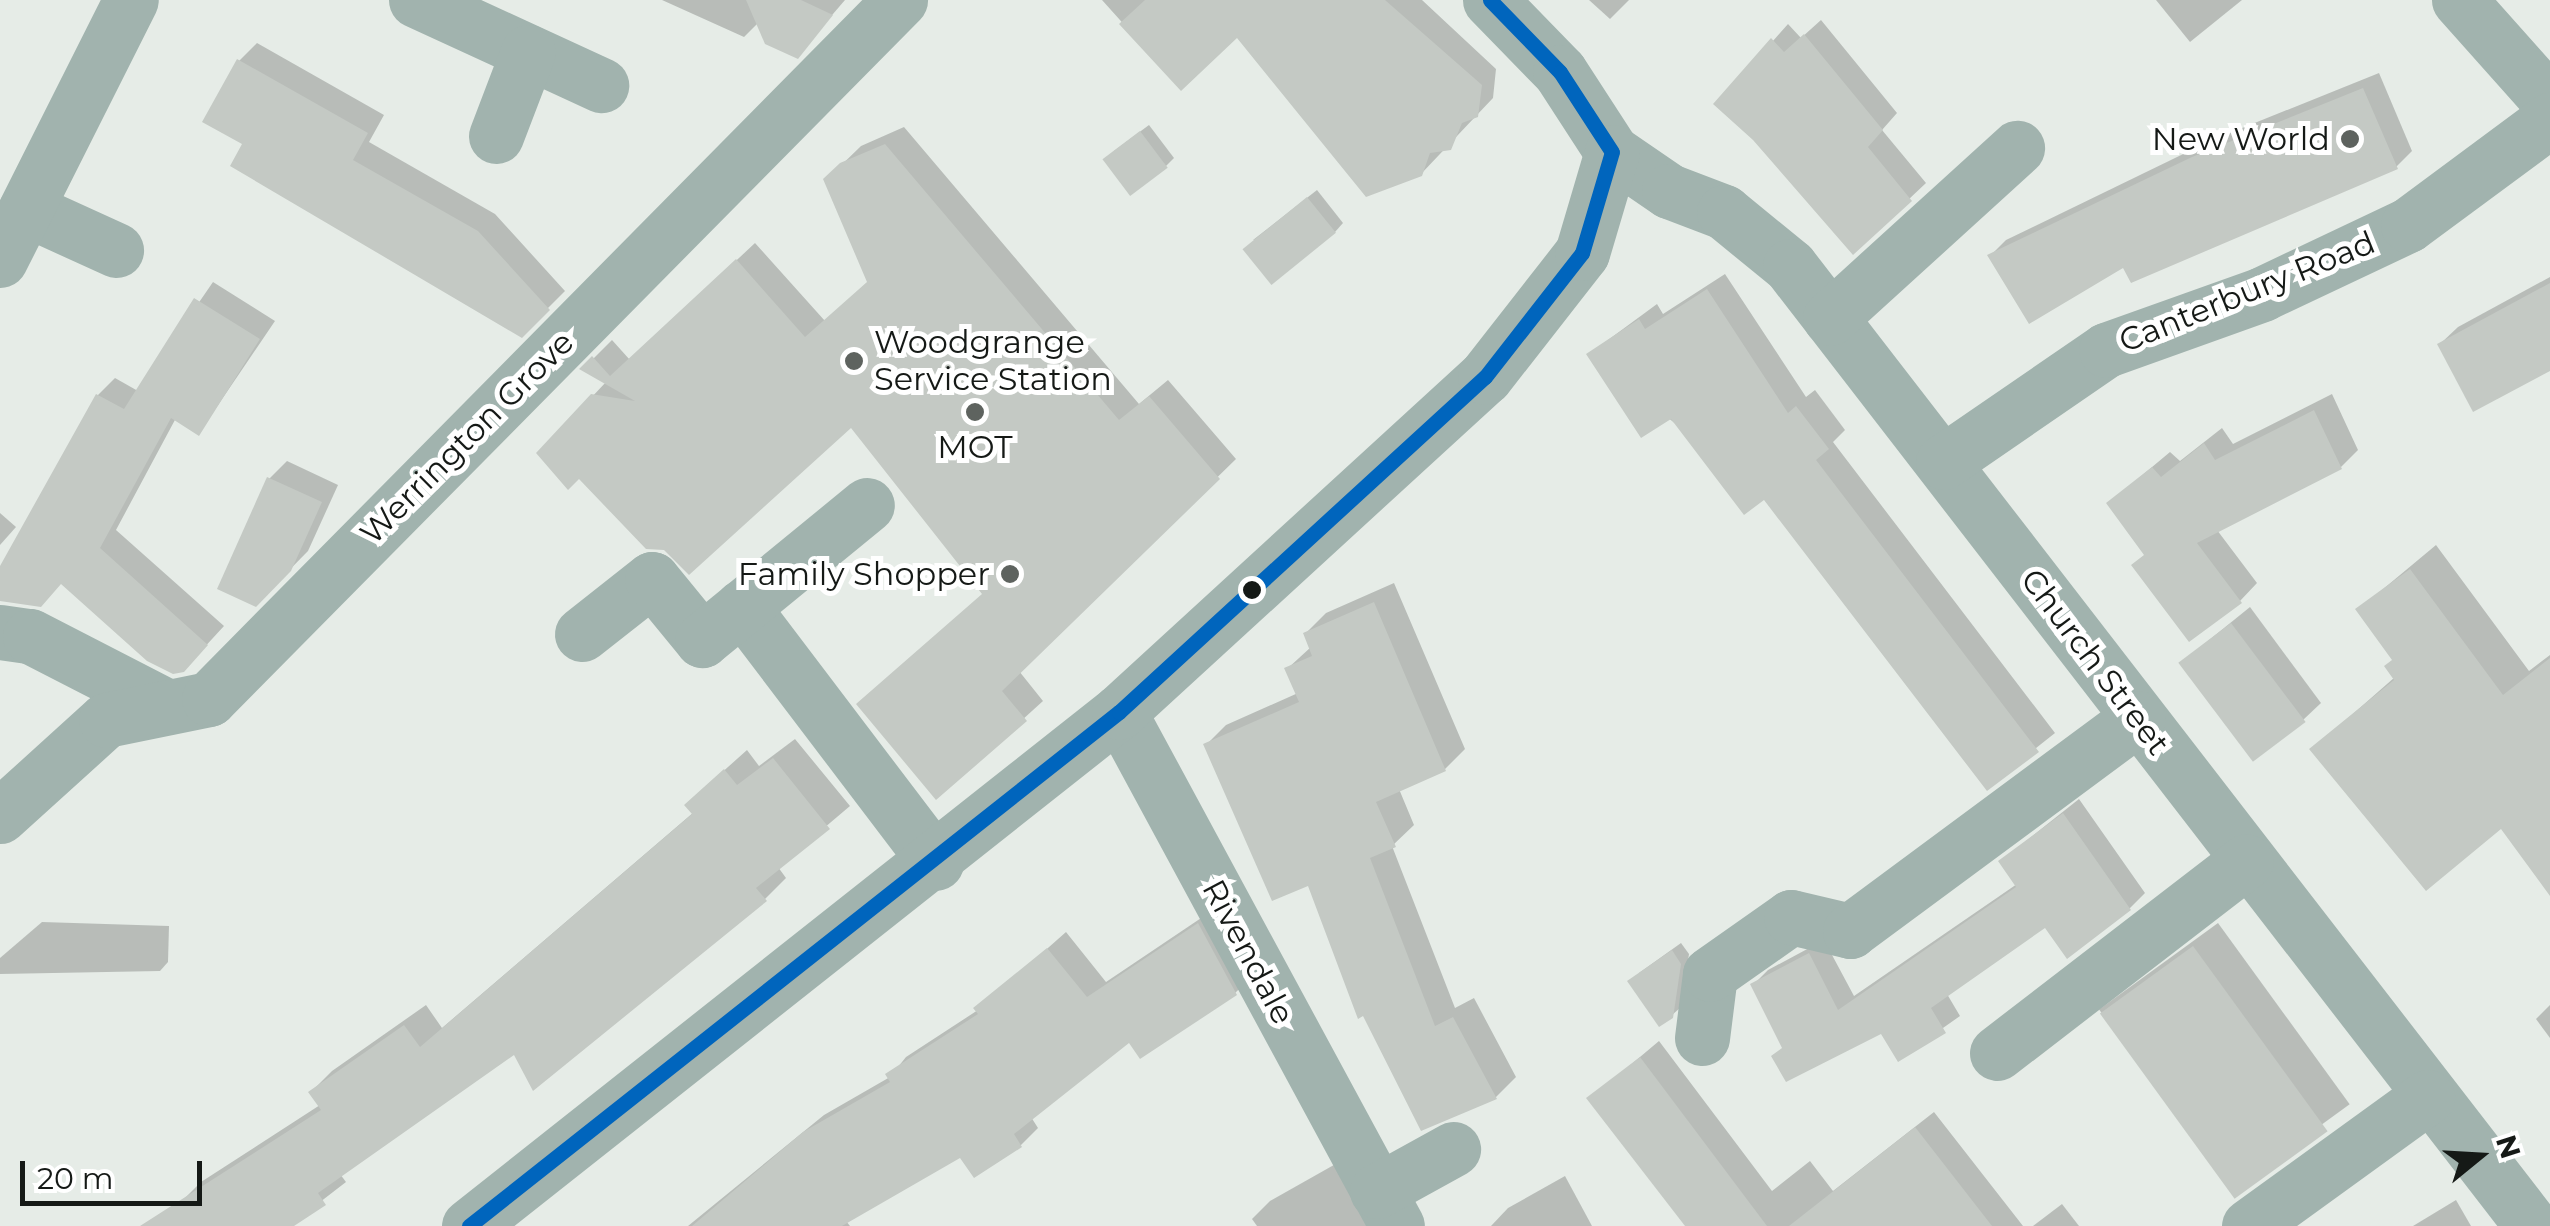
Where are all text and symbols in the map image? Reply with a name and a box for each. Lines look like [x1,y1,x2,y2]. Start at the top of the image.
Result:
place label: New World [2152,120,2330,158]
marker: New World [2339,128,2361,150]
street label: Canterbury Road [2113,223,2381,361]
street label: Werrington Grove [352,323,582,553]
place label: Woodgrange Service Station [874,324,1112,399]
marker: Woodgrange Service Station [843,350,865,372]
marker: MOT [964,401,986,423]
place label: MOT [937,428,1013,466]
place label: Family Shopper [738,555,990,593]
street label: Church Street [2013,561,2177,763]
marker: Family Shopper [999,563,1021,585]
unlabelled marker [1242,580,1262,600]
street label: Rivendale [1194,873,1302,1031]
north arrow [2430,1106,2530,1206]
text: N [2489,1131,2528,1163]
scale bar [25,1141,208,1203]
text: 20 m [37,1160,114,1197]

